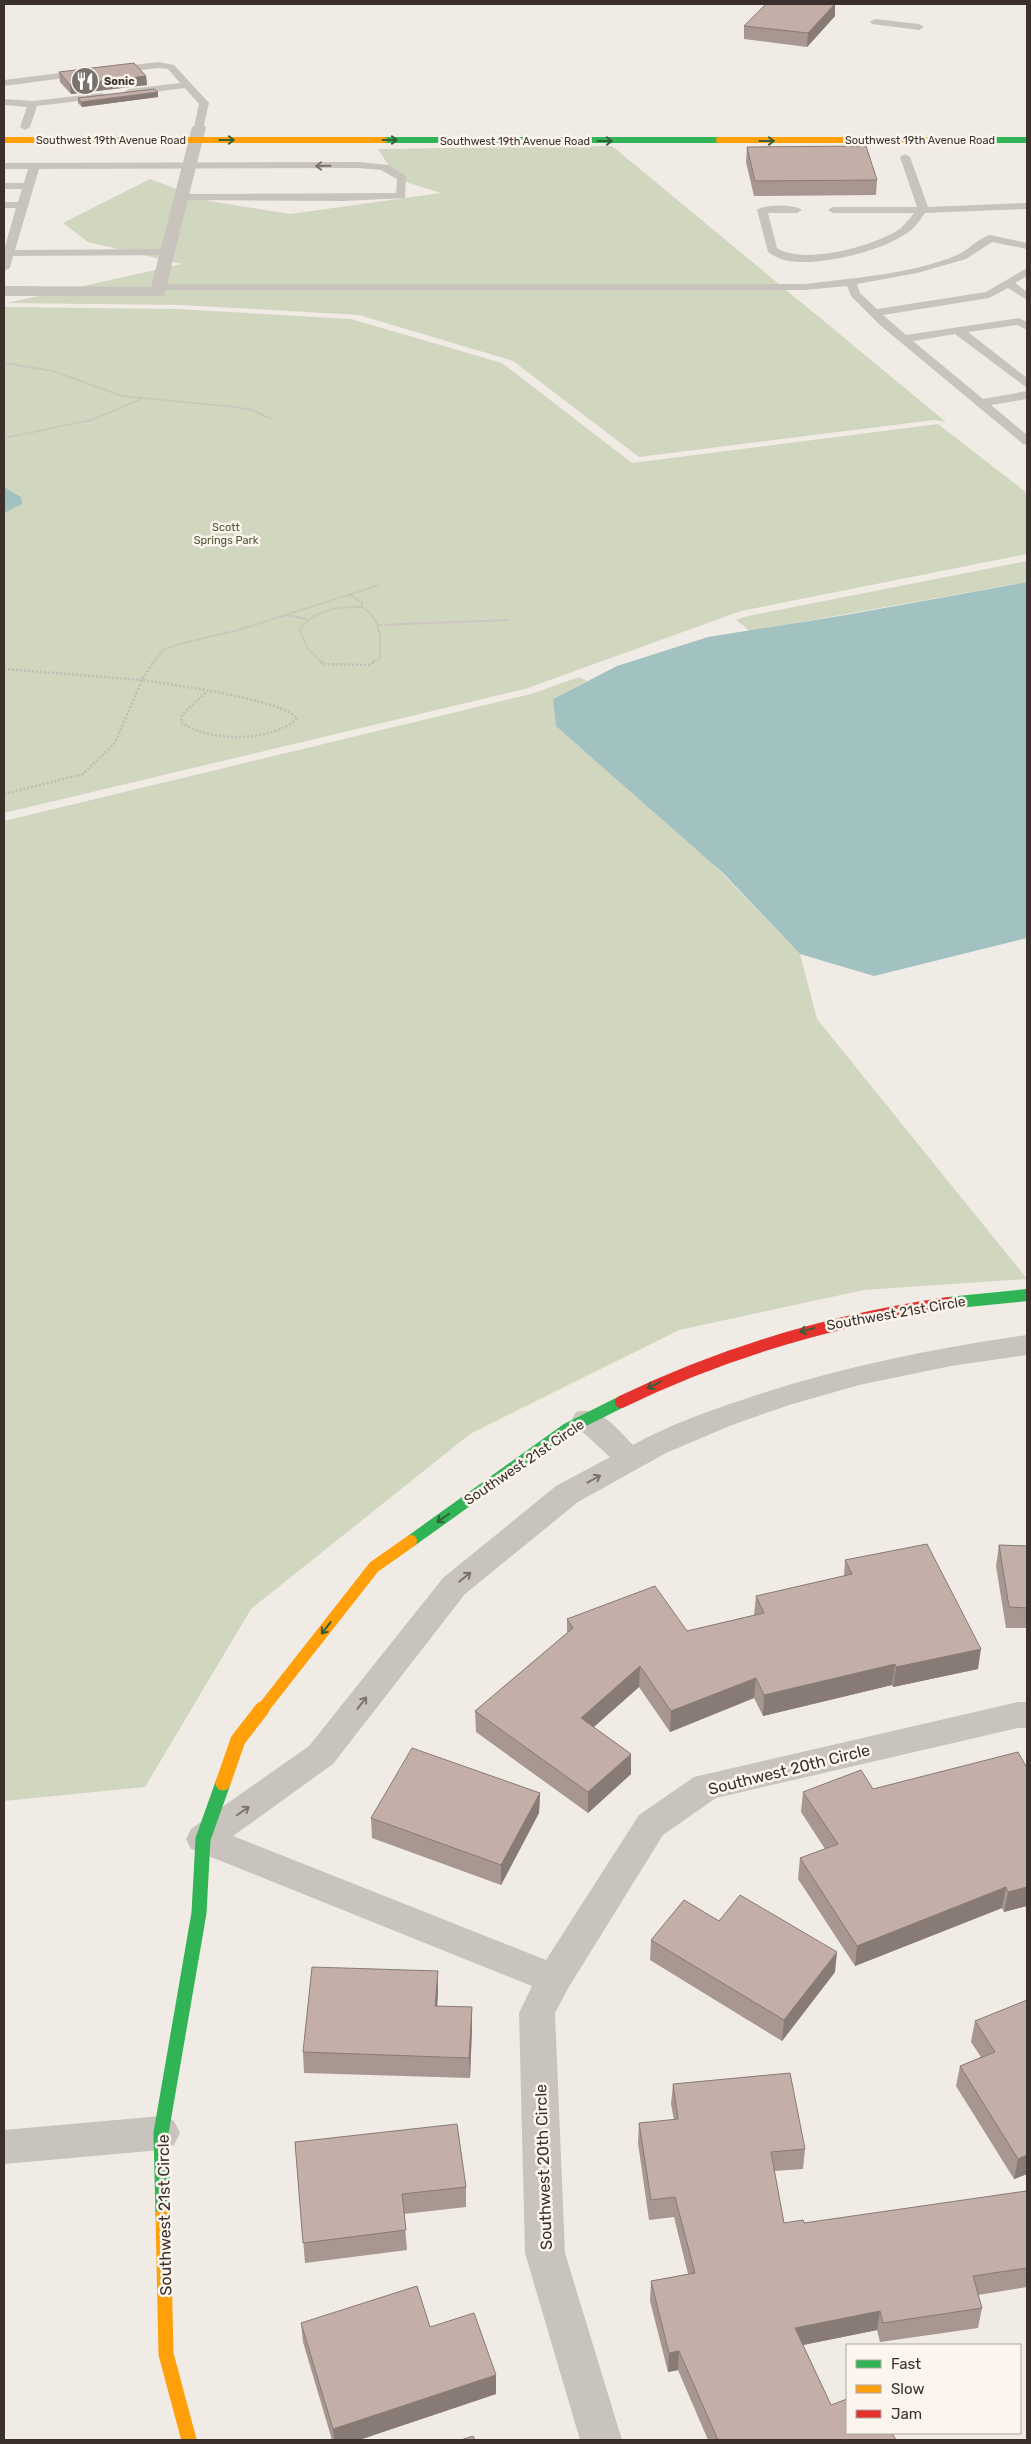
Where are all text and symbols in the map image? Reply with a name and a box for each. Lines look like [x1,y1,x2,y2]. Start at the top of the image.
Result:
restaurant icon: Sonic [70,66,100,96]
place label: Sonic [104,75,135,88]
street label: Southwest 19th Avenue Road [36,134,186,147]
street label: Southwest 19th Avenue Road [845,134,995,147]
one-way arrow [219,135,235,145]
one-way arrow [382,135,398,145]
street label: Southwest 19th Avenue Road [440,135,590,148]
one-way arrow [596,136,613,146]
one-way arrow [759,136,775,146]
one-way arrow [316,161,332,171]
park label: Scott Springs Park [194,521,259,547]
street label: Southwest 21st Circle [825,1293,967,1334]
one-way arrow [799,1326,815,1335]
one-way arrow [647,1381,662,1390]
street label: Southwest 21st Circle [461,1416,588,1509]
one-way arrow [586,1474,601,1484]
one-way arrow [436,1513,450,1523]
one-way arrow [458,1572,471,1583]
one-way arrow [320,1621,331,1634]
one-way arrow [357,1697,368,1710]
street label: Southwest 20th Circle [706,1740,872,1799]
one-way arrow [236,1806,250,1816]
street label: Southwest 20th Circle [531,2084,556,2250]
street label: Southwest 21st Circle [154,2134,175,2296]
legend [846,2344,1021,2434]
text: Fast [891,2355,921,2373]
text: Slow [891,2380,924,2398]
text: Jam [891,2405,922,2423]

